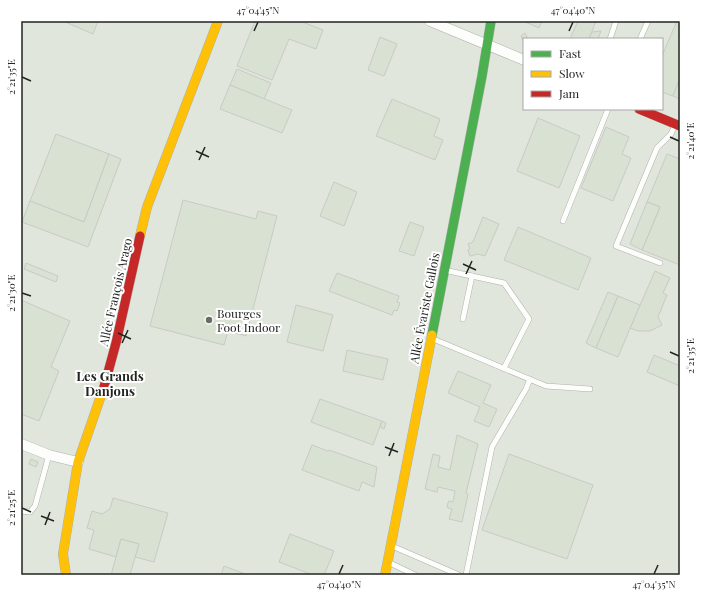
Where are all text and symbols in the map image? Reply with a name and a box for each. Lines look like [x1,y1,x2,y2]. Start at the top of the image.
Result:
text: 47°04'45"N [237,3,279,17]
text: 47°04'40"N [551,3,595,17]
legend [523,38,663,110]
text: Fast [559,45,582,61]
text: 2°21'35"E [4,59,18,95]
text: Slow [559,65,585,81]
text: Jam [558,85,580,101]
text: 2°21'40"E [683,122,697,160]
street label: Allée François Arago [95,236,135,349]
street label: Allée Évariste Gallois [405,251,443,366]
text: 2°21'30"E [4,274,18,312]
place label: Bourges Foot Indoor [217,305,281,335]
marker: Bourges Foot Indoor [204,315,214,325]
text: 2°21'35"E [683,338,697,374]
district label: Les Grands Danjons [76,367,144,399]
text: 2°21'25"E [4,490,18,526]
text: 47°04'40"N [317,577,361,591]
text: 47°04'35"N [632,577,676,591]

